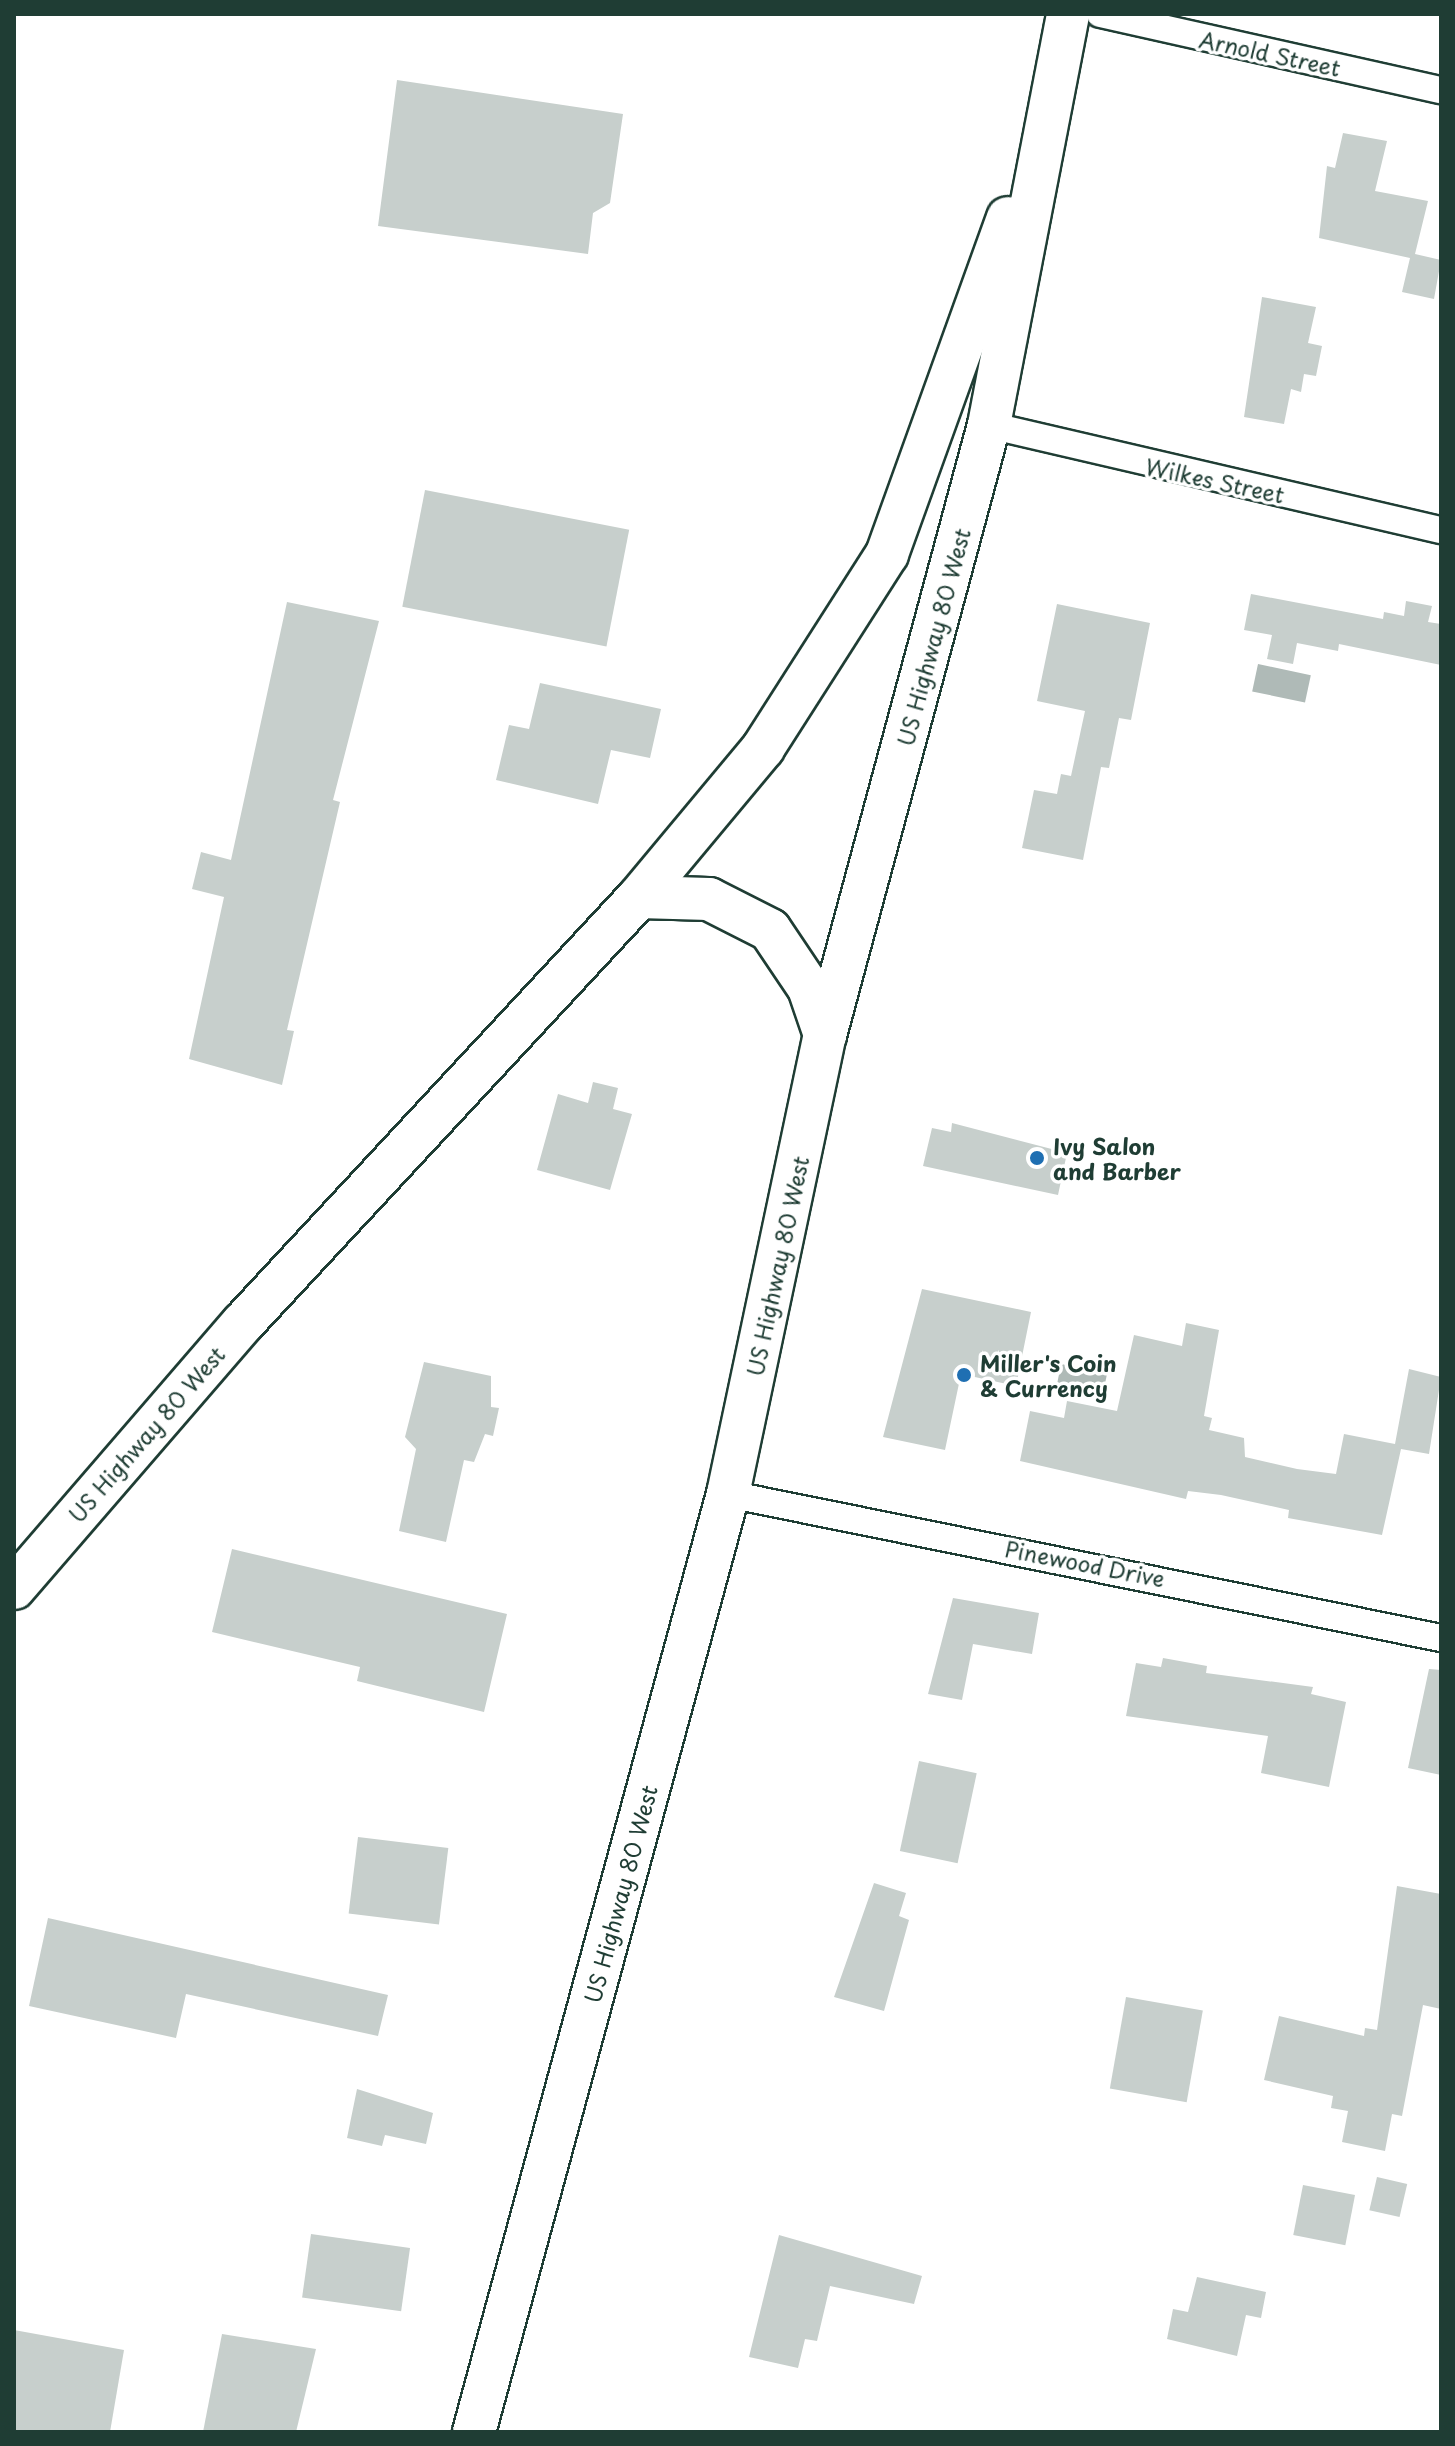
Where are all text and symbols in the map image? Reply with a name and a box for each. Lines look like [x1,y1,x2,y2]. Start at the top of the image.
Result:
street label: Arnold Street [1197,25,1343,81]
street label: Wilkes Street [1142,452,1288,508]
street label: US Highway 80 West [891,525,975,749]
place label: Ivy Salon and Barber [1053,1132,1181,1184]
marker: Ivy Salon and Barber [1028,1149,1046,1167]
street label: US Highway 80 West [741,1153,813,1379]
street label: US Highway 80 West [62,1340,230,1528]
place label: Miller's Coin & Currency [980,1349,1117,1400]
marker: Miller's Coin & Currency [955,1366,973,1384]
street label: Pinewood Drive [1002,1534,1168,1592]
street label: US Highway 80 West [578,1782,662,2006]

